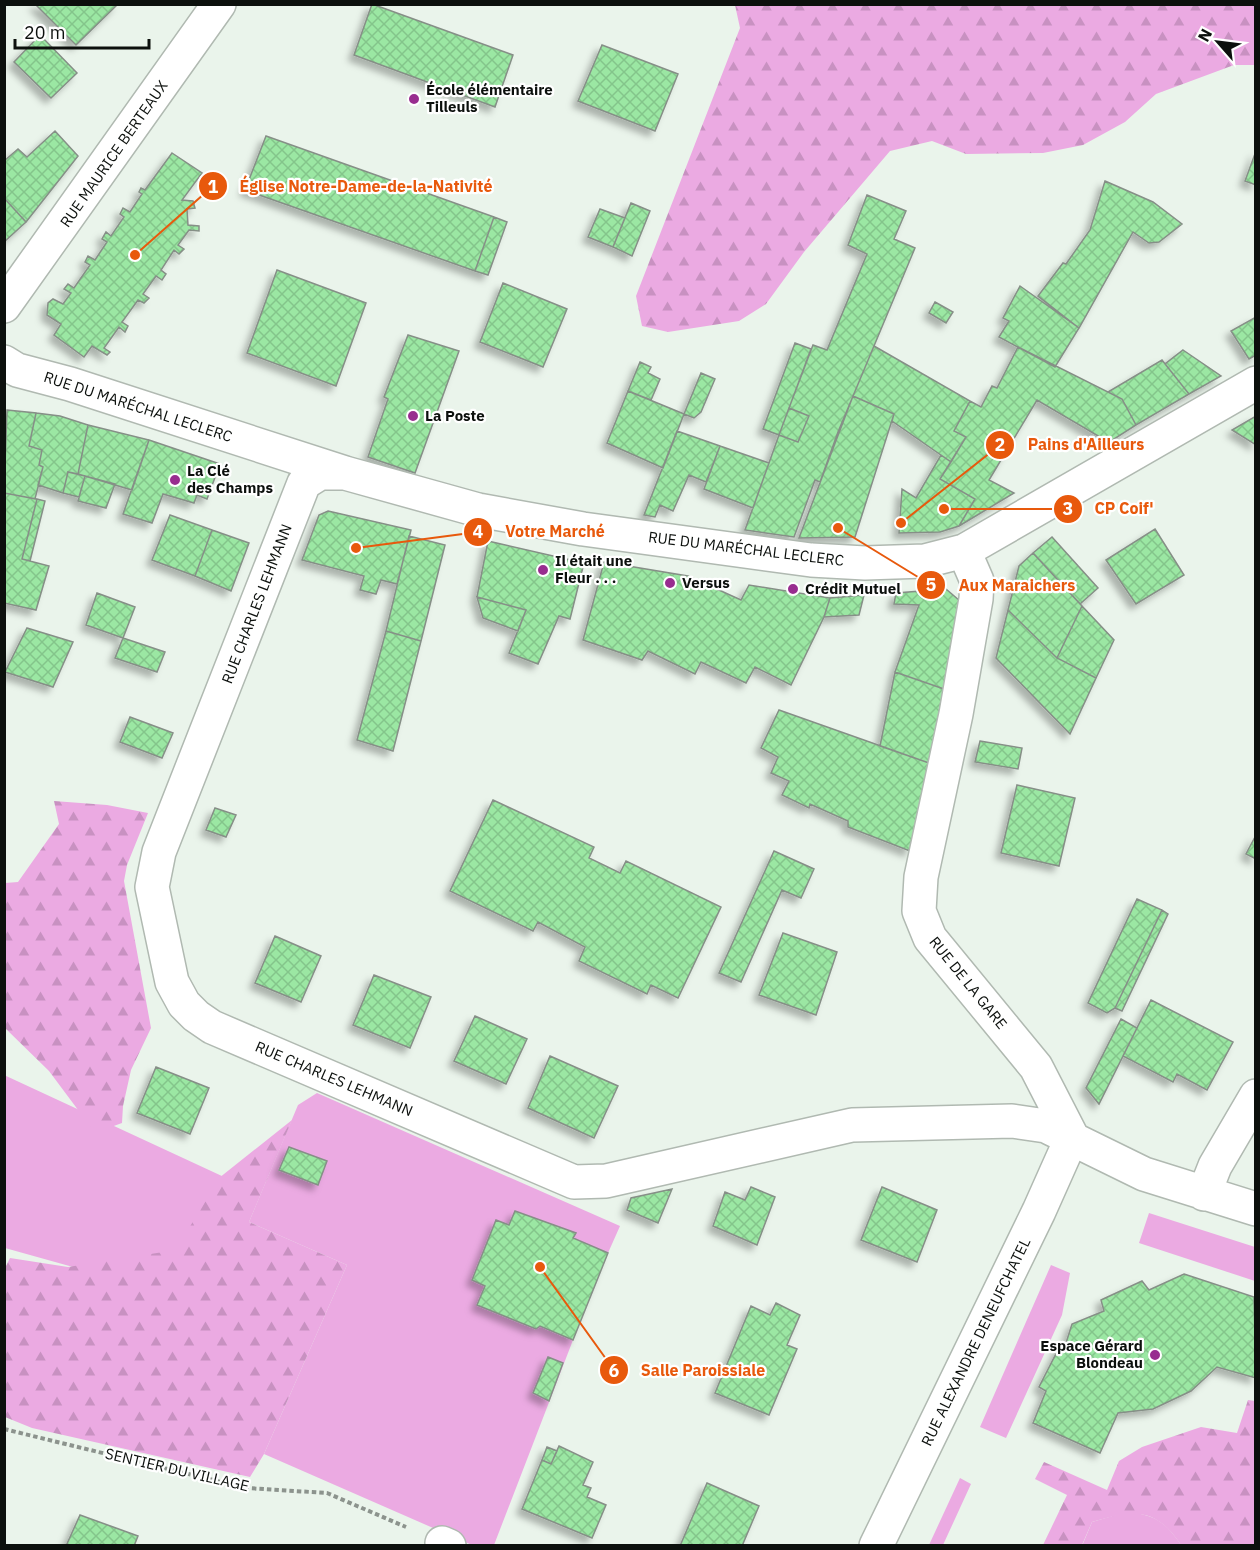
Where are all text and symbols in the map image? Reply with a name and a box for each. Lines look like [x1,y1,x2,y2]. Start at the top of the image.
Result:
scale bar [15,12,148,50]
north arrow [1188,12,1248,72]
text: 20 m [24,21,66,44]
text: N [1193,25,1216,45]
street label: RUE MAURICE BERTEAUX [56,77,171,231]
place label: École élémentaire Tilleuls [426,80,553,116]
marker: École élémentaire Tilleuls [407,92,421,106]
callout: Église Notre-Dame-de-la-Nativité [198,169,505,203]
text: 1 [208,175,219,198]
text: Église Notre-Dame-de-la-Nativité [240,175,492,196]
street label: RUE DU MARÉCHAL LECLERC [42,367,235,446]
place label: La Poste [425,406,485,425]
marker: La Poste [406,409,420,423]
callout: Pains d'Ailleurs [985,428,1156,462]
text: 2 [995,433,1005,456]
text: Pains d'Ailleurs [1028,434,1144,454]
place label: La Clé des Champs [187,461,273,497]
marker: La Clé des Champs [168,473,182,487]
callout: CP Coif' [1053,492,1166,526]
text: 3 [1063,497,1073,520]
text: CP Coif' [1094,498,1154,518]
callout: Votre Marché [463,515,616,549]
text: 4 [473,520,484,543]
street label: RUE CHARLES LEHMANN [217,521,296,686]
text: Votre Marché [505,521,605,541]
street label: RUE DU MARÉCHAL LECLERC [647,527,845,570]
place label: Il était une Fleur . . . [555,551,632,587]
marker: Il était une Fleur . . . [536,563,550,577]
callout: Aux Maraichers [916,568,1087,602]
place label: Versus [682,573,730,592]
text: 5 [926,573,937,596]
text: Aux Maraichers [959,575,1075,595]
marker: Versus [663,576,677,590]
place label: Crédit Mutuel [805,579,901,598]
marker: Crédit Mutuel [786,582,800,596]
street label: RUE DE LA GARE [925,933,1012,1033]
street label: RUE CHARLES LEHMANN [253,1037,416,1120]
street label: RUE ALEXANDRE DENEUFCHATEL [917,1234,1035,1449]
place label: Espace Gérard Blondeau [1040,1336,1143,1372]
marker: Espace Gérard Blondeau [1148,1348,1162,1362]
callout: Salle Paroissiale [599,1353,777,1387]
text: 6 [609,1359,620,1382]
text: Salle Paroissiale [641,1360,765,1380]
street label: SENTIER DU VILLAGE [103,1444,251,1495]

